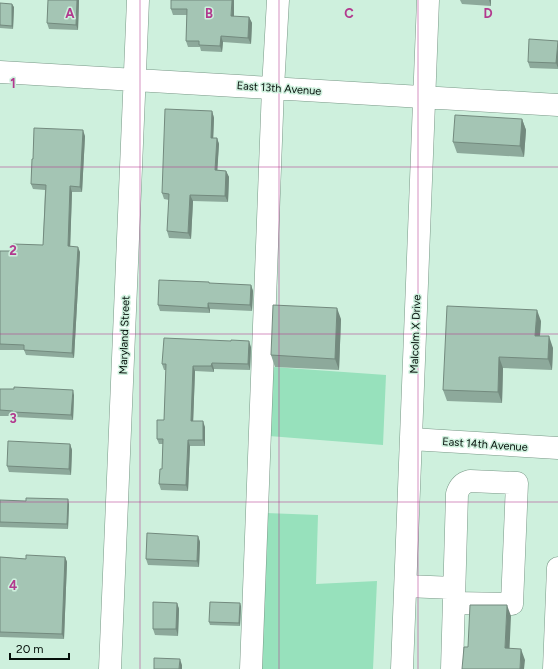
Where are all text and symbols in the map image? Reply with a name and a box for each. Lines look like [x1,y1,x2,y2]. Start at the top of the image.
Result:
text: A [65,6,75,21]
text: B [205,6,213,21]
text: C [344,6,354,21]
text: D [483,6,493,21]
text: 1 [10,76,16,91]
street label: East 13th Avenue [236,79,322,98]
text: 2 [9,243,17,258]
street label: Malcolm X Drive [408,294,423,374]
street label: Maryland Street [117,296,132,375]
text: 3 [9,411,17,426]
street label: East 14th Avenue [442,435,528,454]
text: 4 [9,578,17,593]
scale bar [10,635,69,661]
text: 20 m [16,642,44,656]

